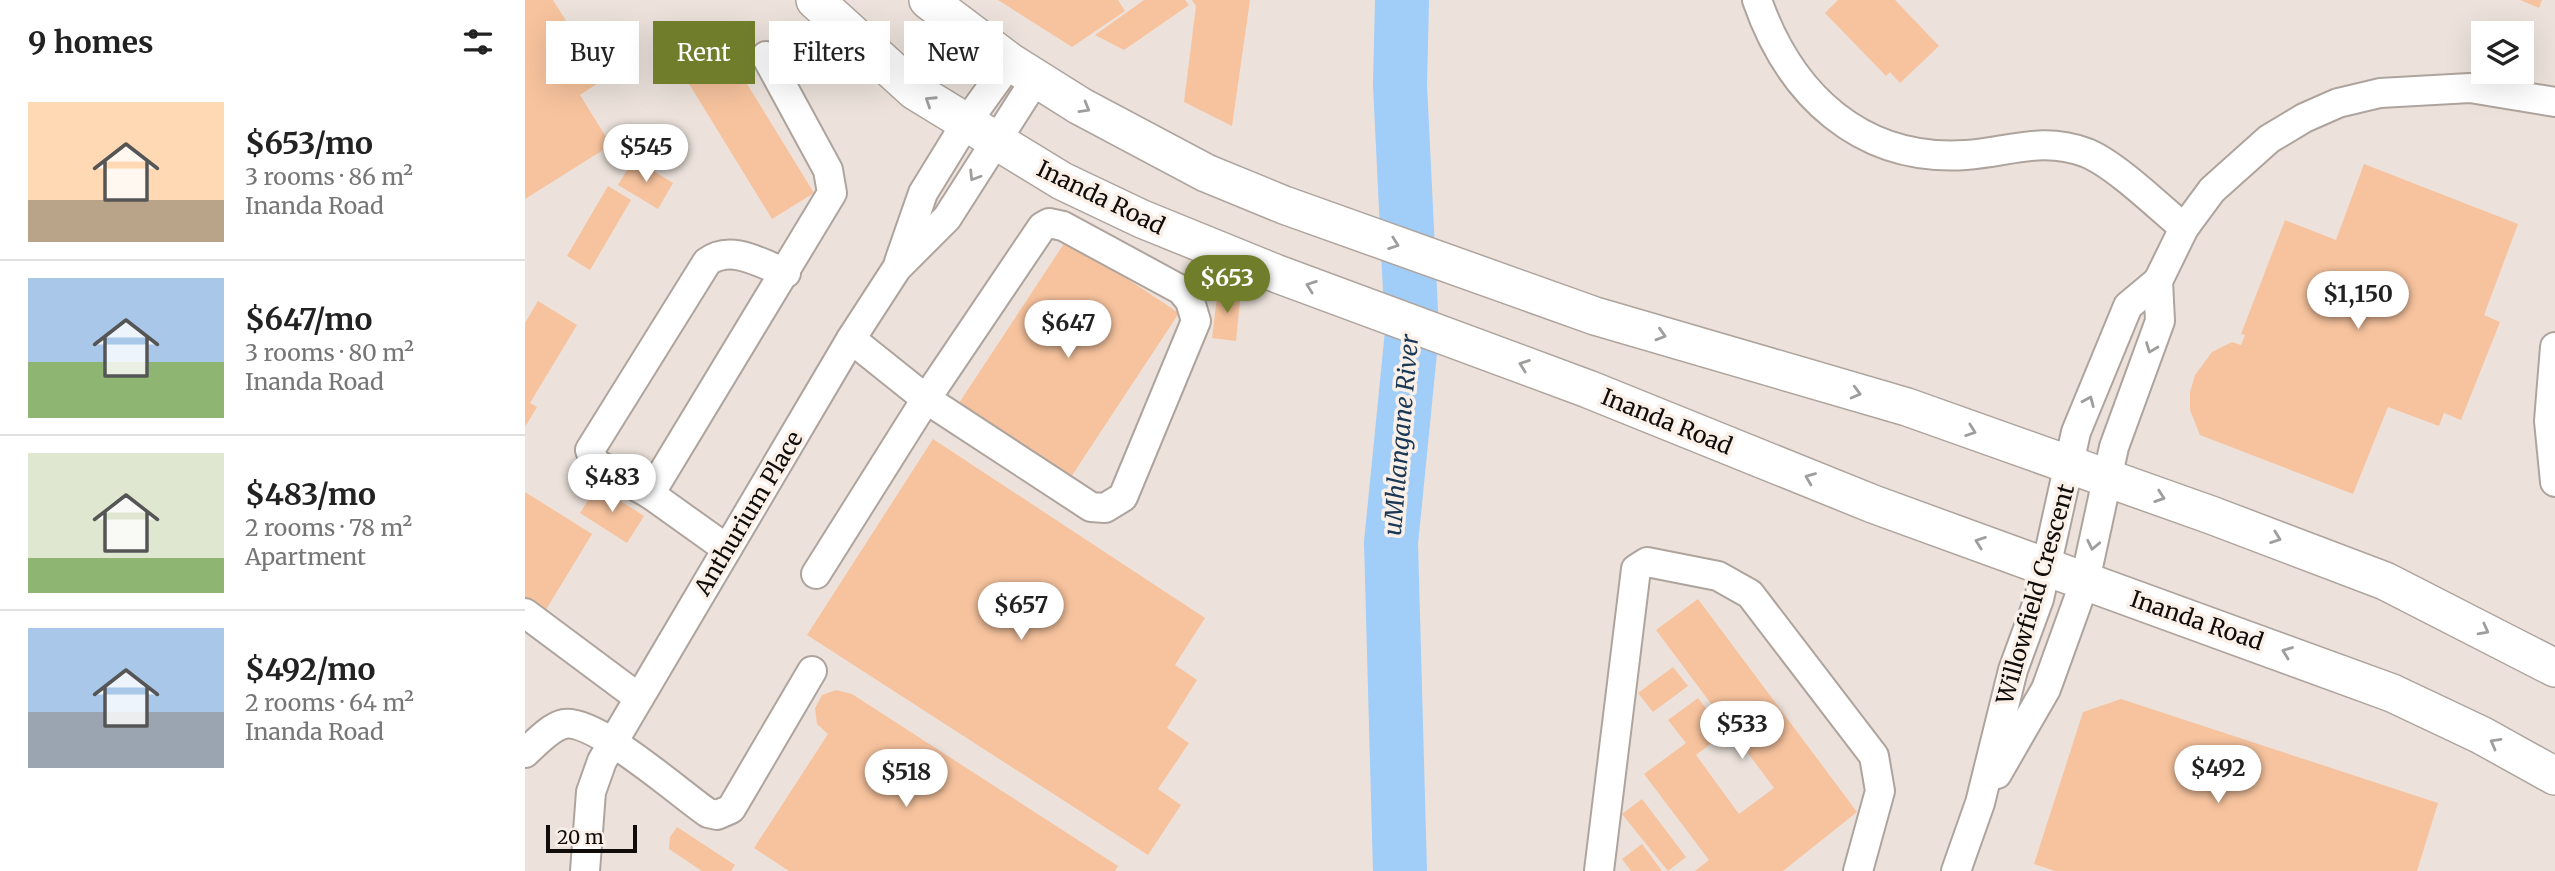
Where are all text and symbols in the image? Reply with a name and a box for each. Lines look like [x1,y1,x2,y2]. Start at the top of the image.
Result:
chip: Buy [546,21,639,84]
chip: Rent [653,21,755,84]
chip: Filters [769,21,890,84]
chip: New [904,21,1003,84]
map controls [2471,21,2534,84]
button: layers [2471,21,2534,84]
text: 9 homes [28,23,154,61]
icon: filters [459,23,497,61]
one-way arrow [925,96,938,109]
one-way arrow [1077,100,1090,113]
text: $653/mo [245,124,373,162]
pin: $545 [605,124,687,184]
icon: home [84,130,168,214]
text: $545 [619,132,673,161]
street label: Inanda Road [1032,154,1170,241]
text: 3 rooms · 86 m² [245,162,413,191]
one-way arrow [969,169,982,182]
text: Inanda Road [245,191,384,220]
one-way arrow [1388,236,1400,250]
pin: $653 [1186,256,1268,315]
text: $653 [1200,263,1254,292]
pin: $1,150 [2301,272,2415,331]
text: $1,150 [2323,279,2393,308]
one-way arrow [1305,280,1317,294]
text: $647/mo [245,300,372,338]
pin: $647 [1027,300,1109,360]
icon: home [84,306,168,390]
text: $647 [1040,308,1096,337]
one-way arrow [1654,327,1666,342]
water label: uMhlangane River [1377,332,1425,537]
text: 3 rooms · 80 m² [245,338,414,367]
one-way arrow [2145,341,2159,353]
one-way arrow [1519,360,1531,374]
text: Inanda Road [245,367,384,396]
street label: Inanda Road [1597,382,1737,460]
one-way arrow [1850,385,1862,400]
one-way arrow [2081,396,2095,408]
one-way arrow [1964,422,1976,436]
street label: Anthurium Place [687,426,808,601]
pin: $483 [571,454,653,514]
text: $483 [584,462,640,491]
one-way arrow [1805,473,1817,487]
text: $483/mo [245,475,376,513]
icon: home [84,481,168,565]
street label: Willowfield Crescent [1989,481,2080,708]
one-way arrow [2153,489,2165,503]
text: 2 rooms · 78 m² [245,513,412,542]
one-way arrow [2269,530,2281,544]
one-way arrow [1975,536,1987,550]
one-way arrow [2087,539,2102,551]
text: Apartment [245,542,366,571]
pin: $657 [980,582,1062,642]
street label: Inanda Road [2127,584,2267,656]
text: $657 [994,590,1048,619]
one-way arrow [2476,622,2489,635]
one-way arrow [2282,647,2294,661]
text: $492/mo [245,650,375,688]
icon: home [84,656,168,740]
text: 2 rooms · 64 m² [245,688,414,717]
pin: $533 [1701,702,1783,761]
text: $533 [1716,709,1768,738]
text: Inanda Road [245,717,384,746]
one-way arrow [2490,738,2503,751]
pin: $492 [2177,746,2259,805]
pin: $518 [865,750,947,809]
text: $492 [2190,753,2246,782]
text: $518 [881,757,931,786]
scale bar [546,822,637,854]
text: 20 m [557,825,604,849]

